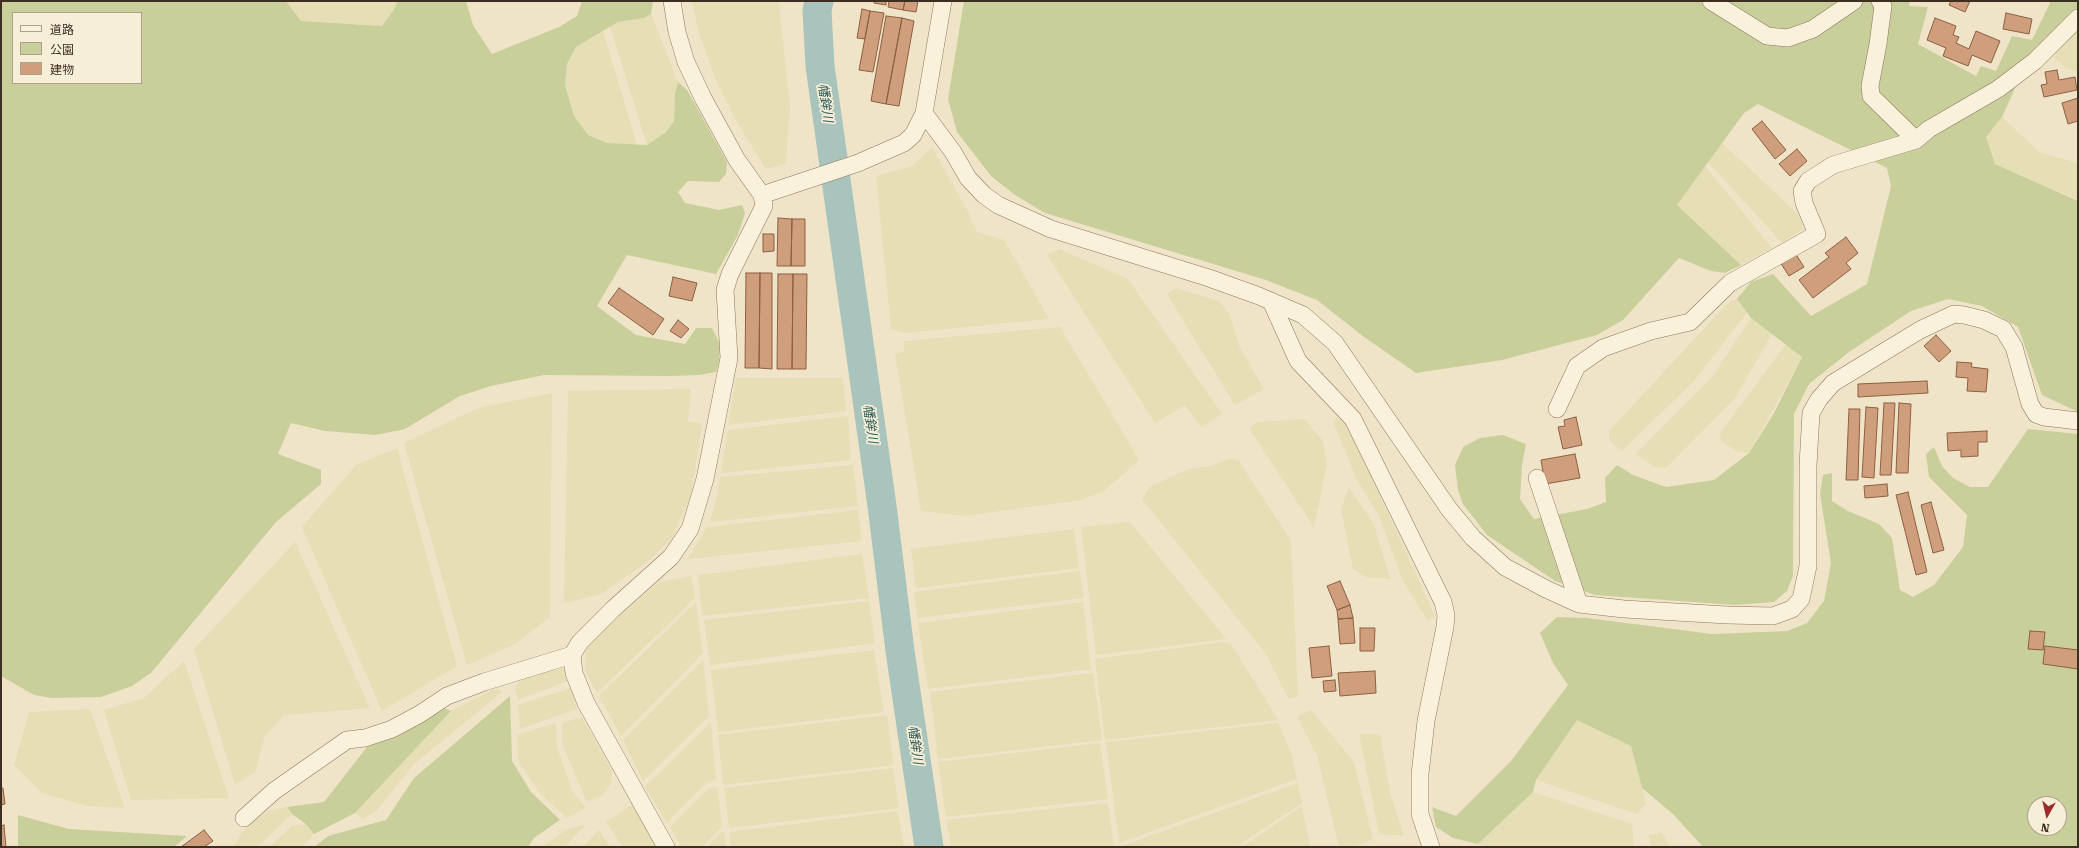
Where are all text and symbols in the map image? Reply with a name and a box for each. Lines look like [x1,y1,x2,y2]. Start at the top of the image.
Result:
legend [12,12,142,84]
text: 道路 [50,23,74,37]
text: 公園 [50,43,74,57]
text: 建物 [50,63,74,77]
water label: 幡鉾川 [815,83,835,123]
water label: 幡鉾川 [860,404,880,444]
water label: 幡鉾川 [905,725,925,765]
north arrow [2027,796,2067,836]
text: N [2040,820,2051,834]

